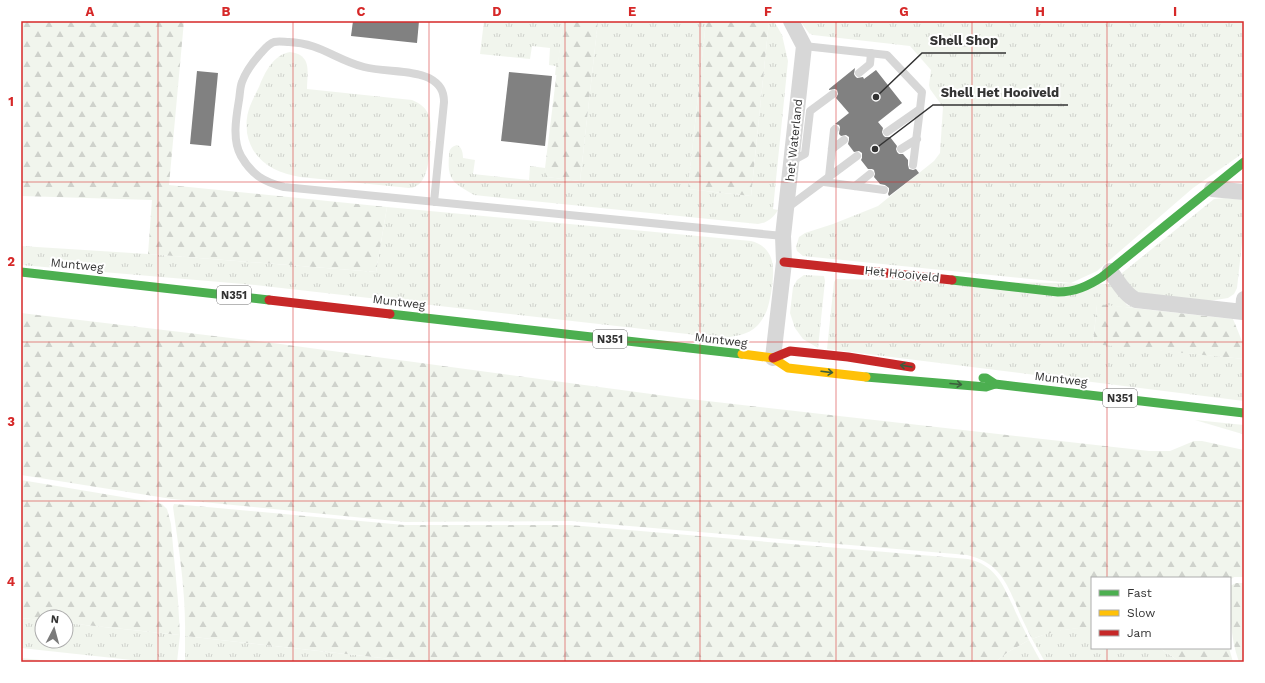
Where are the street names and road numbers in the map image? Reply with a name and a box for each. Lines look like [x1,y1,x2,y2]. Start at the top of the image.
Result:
street label: het Waterland [783,98,805,182]
street label: Muntweg [50,255,105,275]
street label: Het Hooiveld [864,263,940,285]
road number: N351 [217,286,251,304]
street label: Muntweg [372,292,427,312]
road number: N351 [593,330,627,348]
street label: Muntweg [694,330,749,350]
street label: Muntweg [1034,369,1089,389]
road number: N351 [1103,389,1137,407]

